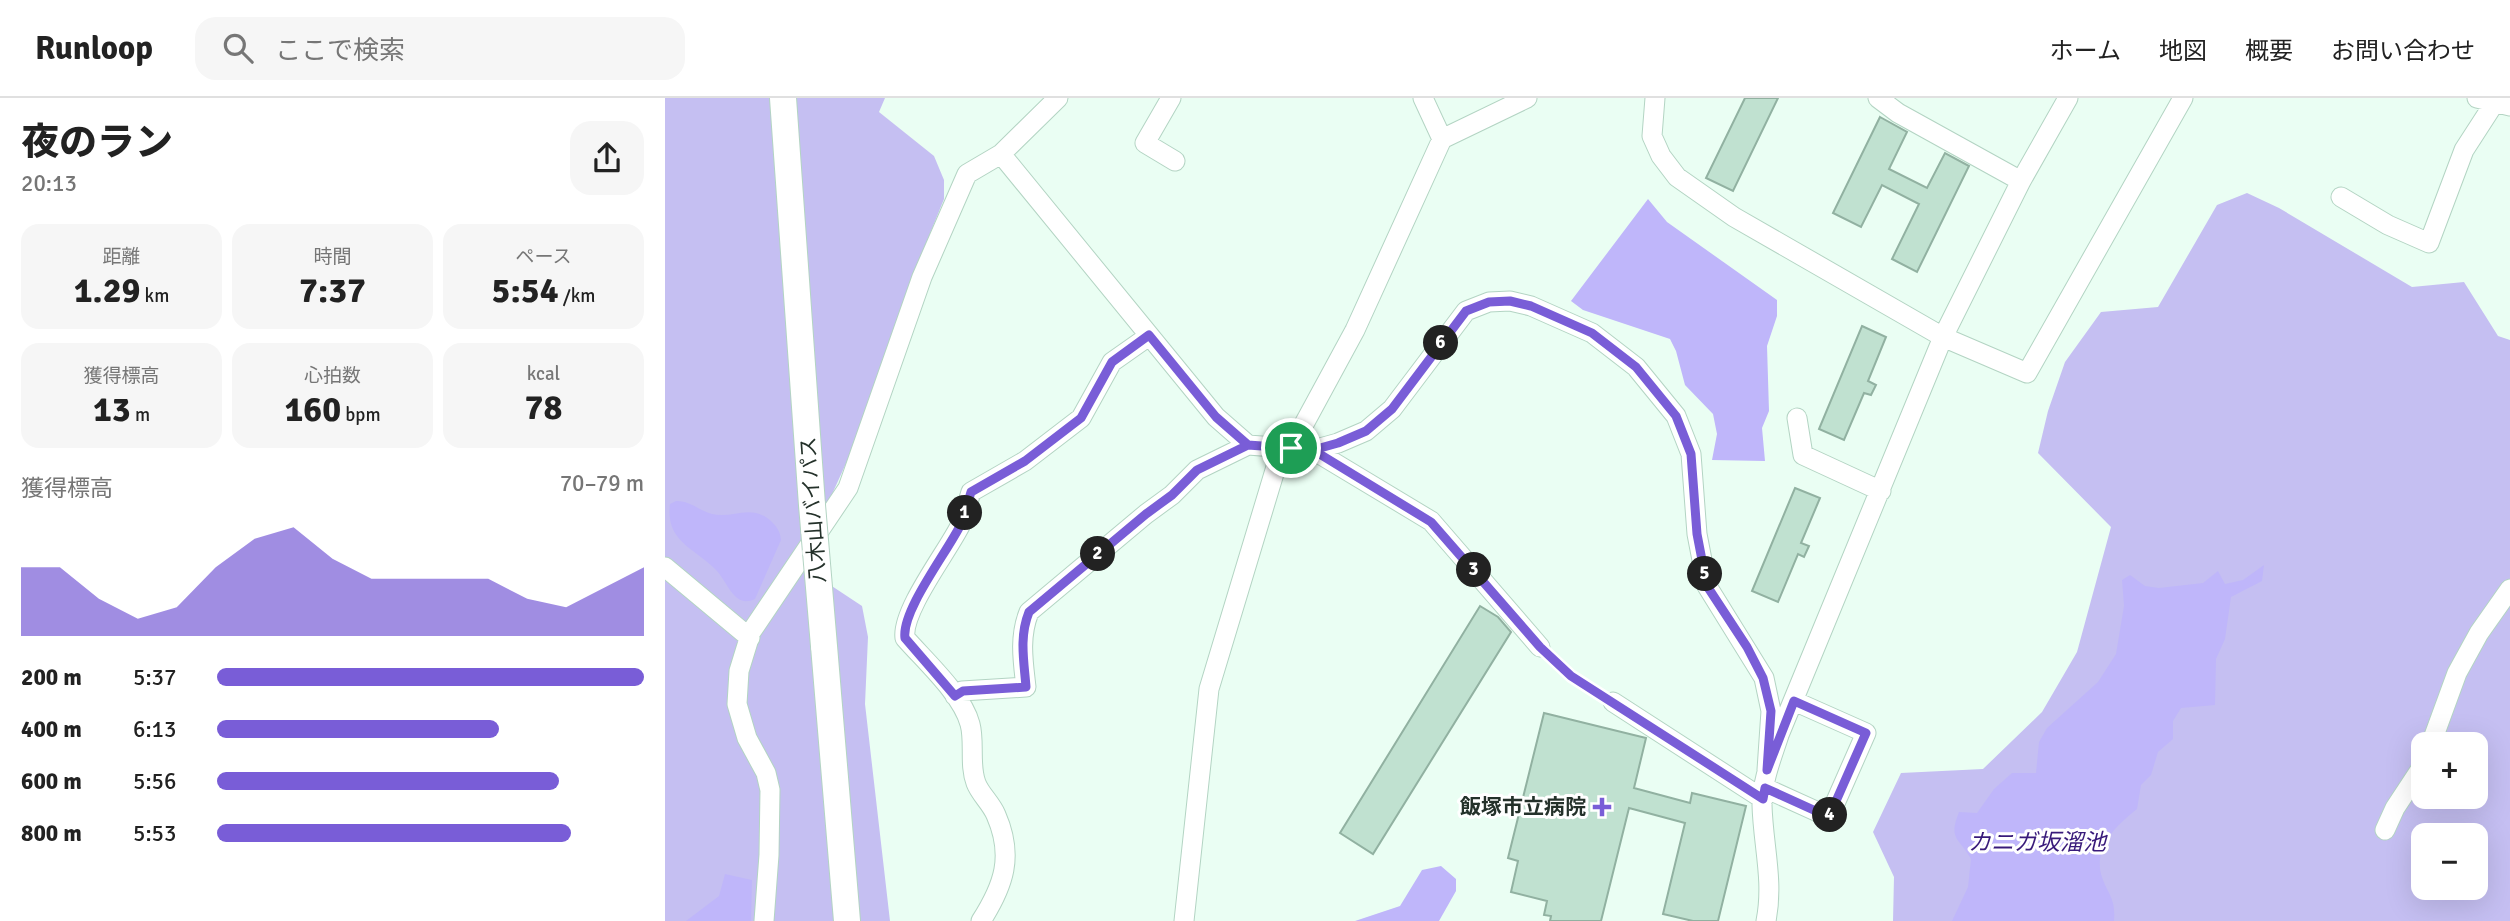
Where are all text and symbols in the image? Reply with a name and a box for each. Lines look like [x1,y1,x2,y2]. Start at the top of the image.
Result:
search box [195,17,685,80]
text: Runloop [35,28,153,69]
icon: search [219,29,257,67]
text: ここで検索 [275,35,405,67]
text: ホーム [2050,36,2121,66]
text: 地図 [2159,36,2207,66]
text: 概要 [2245,36,2293,66]
text: お問い合わせ [2331,36,2475,66]
text: 夜のラン [21,119,173,166]
button: share [570,121,644,195]
text: 20:13 [21,169,77,198]
text: 距離 [102,245,141,269]
text: 時間 [313,245,352,269]
text: ペース [515,245,572,269]
text: 1.29 [74,269,140,312]
text: 7:37 [299,269,366,312]
text: 5:54 [492,269,559,312]
text: km [140,284,169,308]
text: /km [559,284,595,308]
pin: 6 [1423,326,1459,360]
text: 6 [1435,330,1446,354]
text: kcal [527,362,560,386]
text: 獲得標高 [83,364,160,388]
text: 心拍数 [304,364,361,388]
text: 78 [525,386,562,429]
text: 13 [93,388,131,431]
text: 160 [284,388,341,431]
text: m [131,403,150,427]
text: bpm [341,403,381,427]
pin [1261,418,1321,478]
icon: arrive [1272,429,1310,467]
street label: 八木山バイパス [795,436,831,584]
text: 70–79 m [560,469,644,498]
text: 獲得標高 [21,474,113,503]
pin: 1 [947,496,983,530]
text: 1 [959,500,970,524]
pin: 2 [1081,536,1115,572]
text: 2 [1092,541,1103,565]
pin: 3 [1457,552,1491,588]
pin: 5 [1688,556,1723,592]
text: 3 [1468,557,1479,581]
text: 5 [1699,561,1710,585]
text: 200 m [21,663,82,692]
text: 5:37 [133,663,176,692]
text: 400 m [21,715,82,744]
text: 6:13 [133,715,176,744]
map controls [2411,732,2488,900]
button: + [2411,732,2488,809]
text: 600 m [21,767,82,796]
text: 5:56 [133,767,176,796]
place label: 飯塚市立病院 [1459,794,1586,820]
marker: 飯塚市立病院 [1592,797,1612,817]
pin: 4 [1813,798,1847,832]
text: 4 [1824,802,1835,826]
text: 800 m [21,819,82,848]
text: 5:53 [133,819,176,848]
button: − [2411,823,2488,900]
water label: カニガ坂溜池 [1968,828,2108,857]

